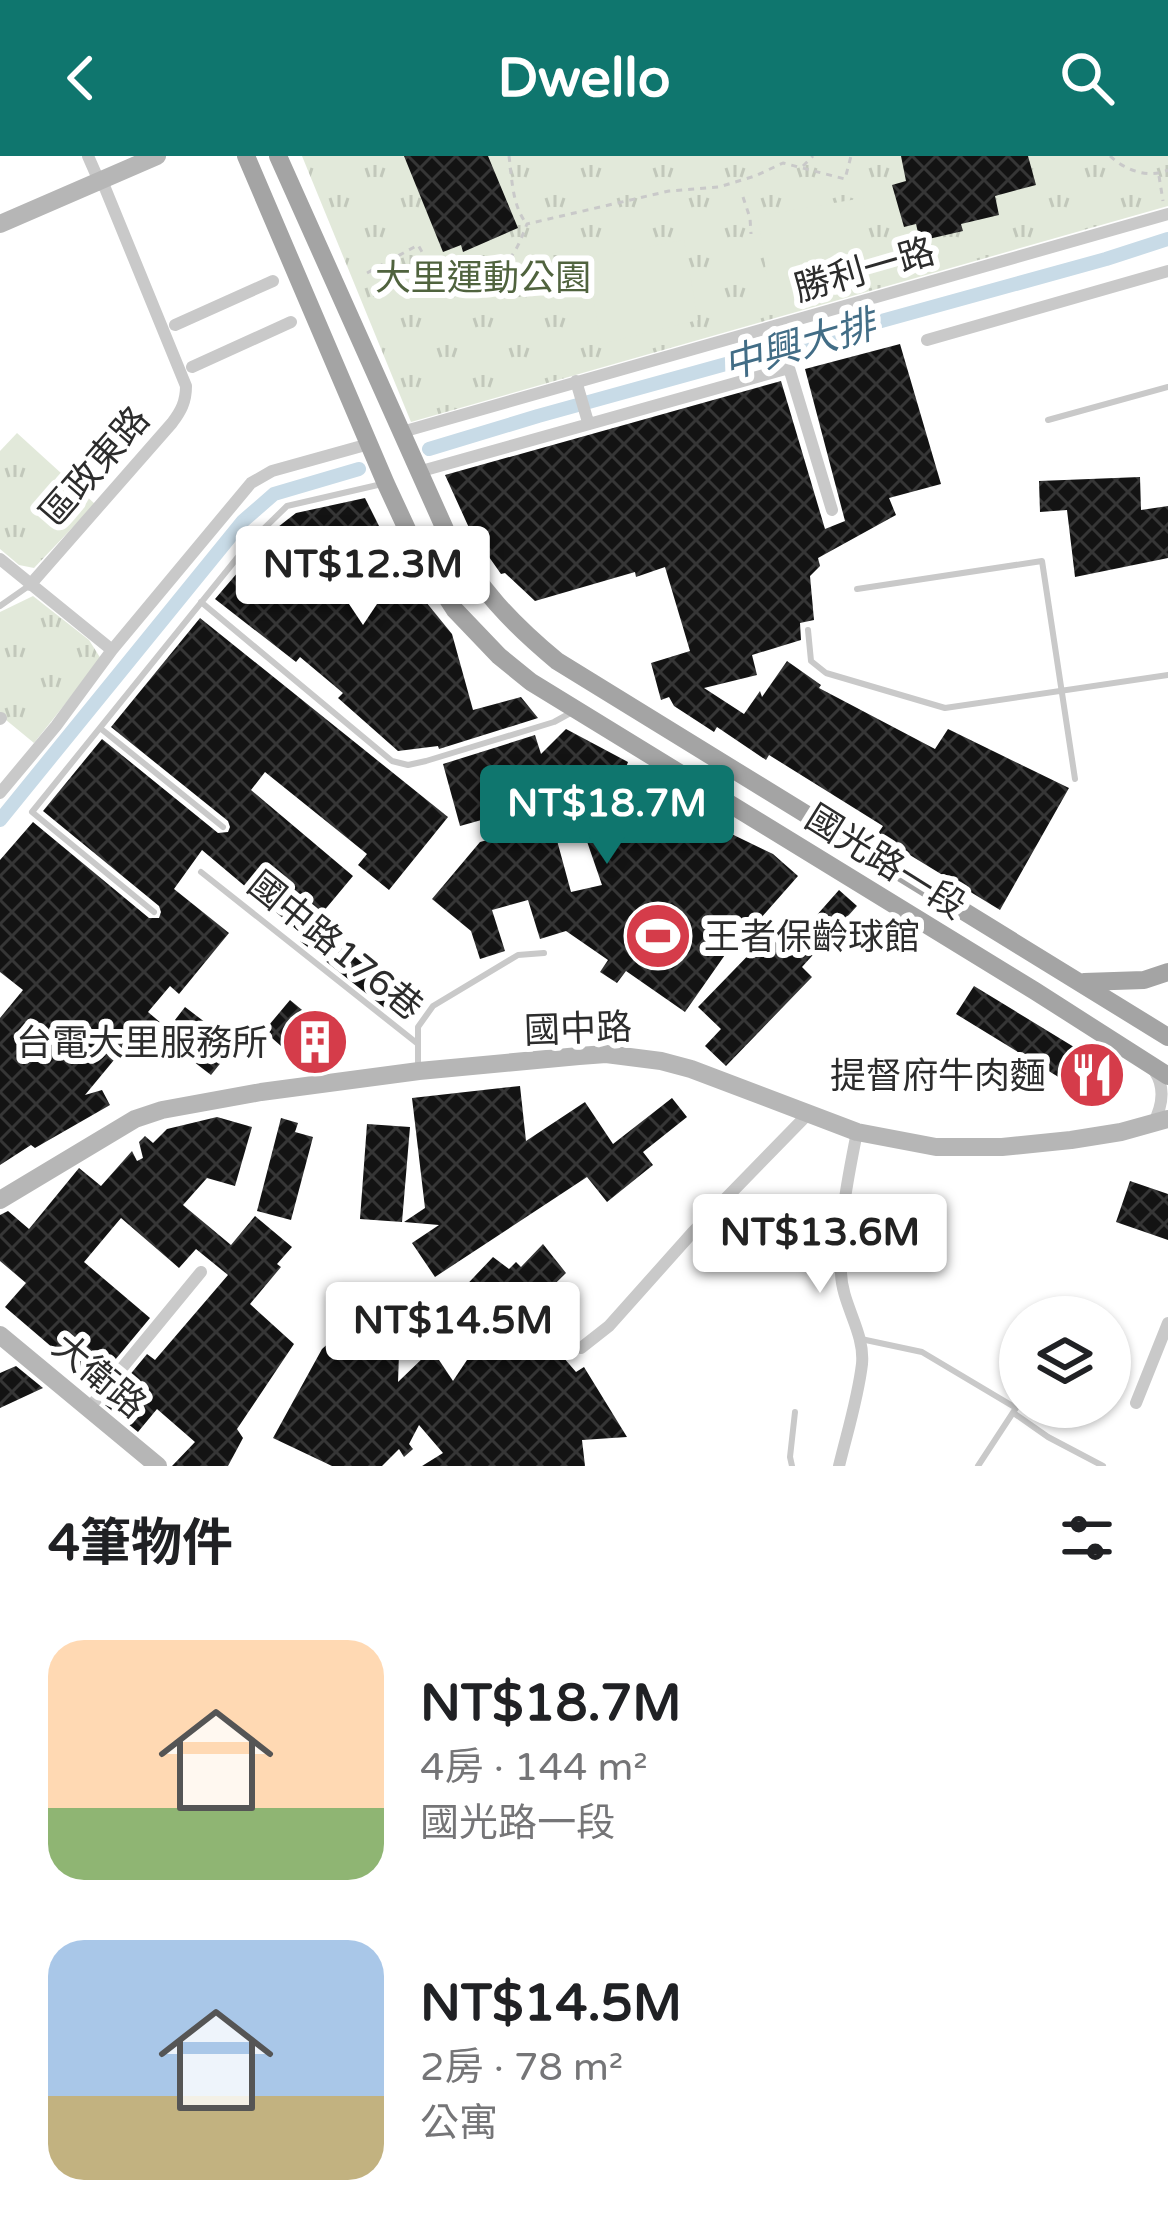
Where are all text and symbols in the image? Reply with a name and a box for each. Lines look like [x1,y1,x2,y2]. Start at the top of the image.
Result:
icon: back [48,45,114,111]
icon: search [1054,45,1120,111]
text: Dwello [497,46,671,111]
street label: 勝利一路 [789,230,940,311]
park label: 大里運動公園 [375,257,591,300]
water label: 中興大排 [718,300,886,390]
street label: 區政東路 [32,399,159,535]
pin: NT$12.3M [239,526,487,628]
text: NT$12.3M [263,541,463,588]
pin: NT$18.7M [483,765,731,867]
text: NT$18.7M [507,780,707,827]
street label: 國光路一段 [797,796,973,928]
street label: 國中路176巷 [239,863,431,1030]
sports icon: 王者保齡球館 [623,901,693,971]
place label: 王者保齡球館 [704,916,920,959]
street label: 國中路 [523,1006,633,1053]
building icon: 台電大里服務所 [280,1007,350,1077]
place label: 台電大里服務所 [16,1022,268,1065]
restaurant icon: 提督府牛肉麵 [1057,1040,1127,1110]
place label: 提督府牛肉麵 [830,1055,1046,1098]
pin: NT$13.6M [696,1194,944,1296]
text: NT$13.6M [720,1209,920,1256]
pin: NT$14.5M [329,1282,577,1384]
map controls [999,1296,1131,1428]
button: layers [999,1296,1131,1428]
text: NT$14.5M [353,1297,553,1344]
street label: 大衛路 [44,1325,154,1427]
icon: filters [1054,1505,1120,1571]
text: 4筆物件 [48,1513,233,1575]
text: NT$18.7M [420,1673,682,1735]
icon: home [144,1688,288,1832]
text: 4房 · 144 m² [420,1744,648,1791]
text: 國光路一段 [420,1800,615,1847]
text: NT$14.5M [420,1973,682,2035]
icon: home [144,1988,288,2132]
text: 2房 · 78 m² [420,2044,623,2091]
text: 公寓 [420,2100,498,2147]

